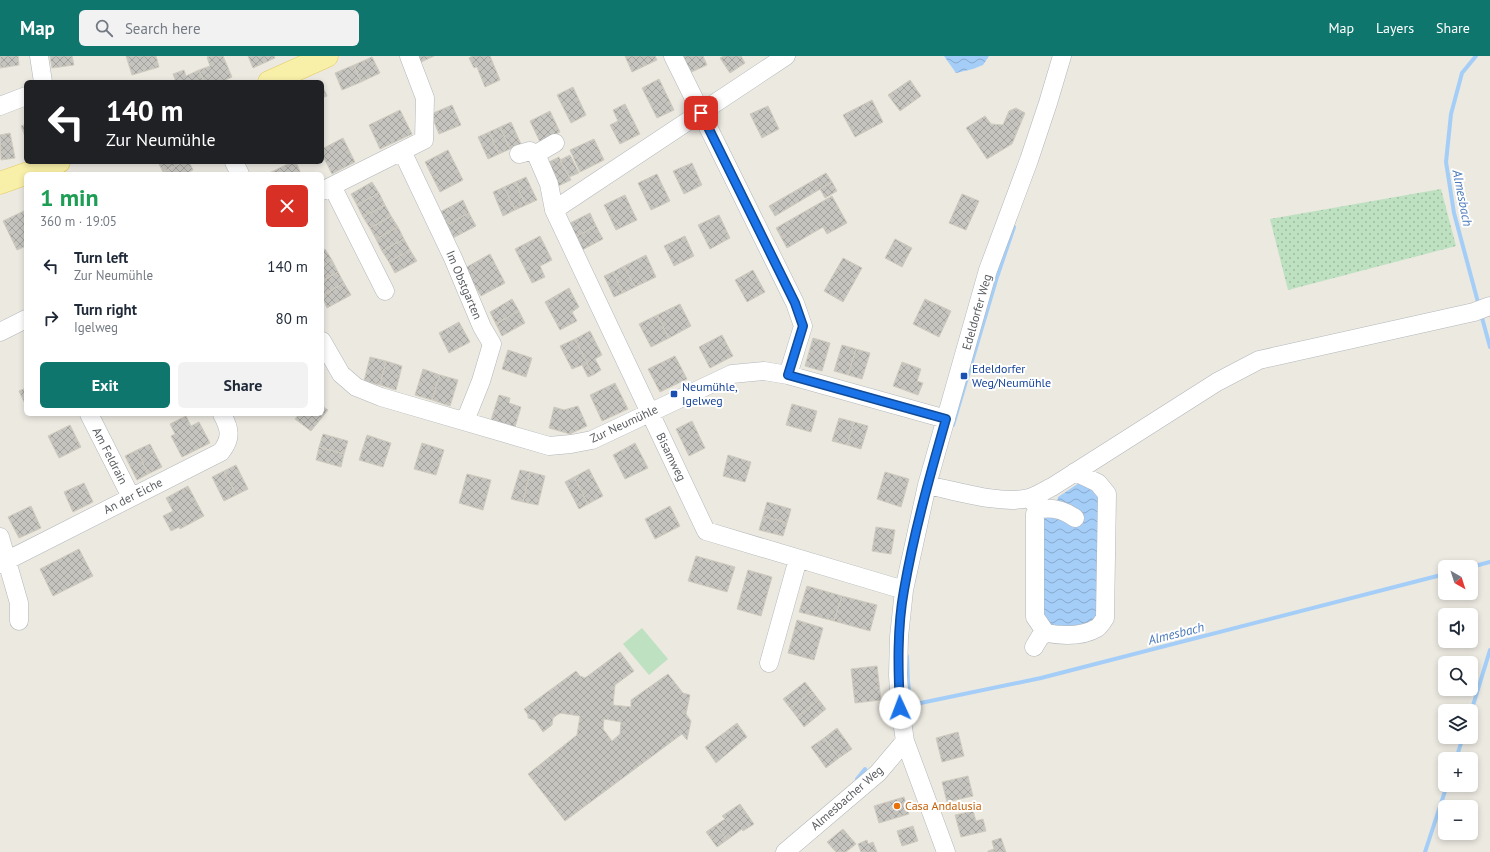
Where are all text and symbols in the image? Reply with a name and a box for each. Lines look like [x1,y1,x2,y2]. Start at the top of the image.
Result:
search box [79,10,359,46]
text: Map [20,16,55,40]
icon: search [93,17,115,39]
text: Search here [125,19,201,38]
text: Map [1328,19,1354,37]
text: Layers [1376,19,1414,37]
text: Share [1436,19,1470,37]
text: 140 m [106,92,183,129]
icon: left [40,96,92,148]
pin [684,96,718,130]
icon: arrive [690,102,712,124]
text: Zur Neumühle [106,128,216,151]
water label: Almesbach [1449,167,1476,228]
text: 1 min [40,182,99,213]
button: close [266,185,308,227]
text: 360 m · 19:05 [40,213,117,230]
text: Turn left [74,248,128,267]
street label: Im Obstgarten [443,248,486,322]
icon: left [40,255,62,277]
text: 140 m [267,257,308,276]
text: Zur Neumühle [74,267,153,284]
street label: Edeldorfer Weg [959,272,995,351]
text: Turn right [74,300,137,319]
icon: right [40,307,62,329]
text: 80 m [275,309,308,328]
text: Igelweg [74,319,118,336]
place label: Edeldorfer Weg/Neumühle [972,361,1051,390]
button: Exit [40,362,170,408]
button: Share [178,362,308,408]
marker: Edeldorfer Weg/Neumühle [959,371,969,381]
place label: Neumühle, Igelweg [682,379,738,408]
marker: Neumühle, Igelweg [669,389,679,399]
street label: Zur Neumühle [588,401,660,446]
street label: Am Feldrain [90,425,131,487]
street label: Bisamweg [653,430,690,483]
street label: An der Eiche [101,474,165,517]
north arrow [1438,560,1478,600]
map controls [1438,560,1478,840]
button: sound [1438,608,1478,648]
water label: Almesbach [1145,618,1206,649]
button: search [1438,656,1478,696]
position arrow [879,687,921,729]
button: layers [1438,704,1478,744]
button: + [1438,752,1478,792]
street label: Almesbacher Weg [807,762,886,833]
place label: Casa Andalusia [905,798,982,813]
button: − [1438,800,1478,840]
marker: Casa Andalusia [892,801,902,811]

